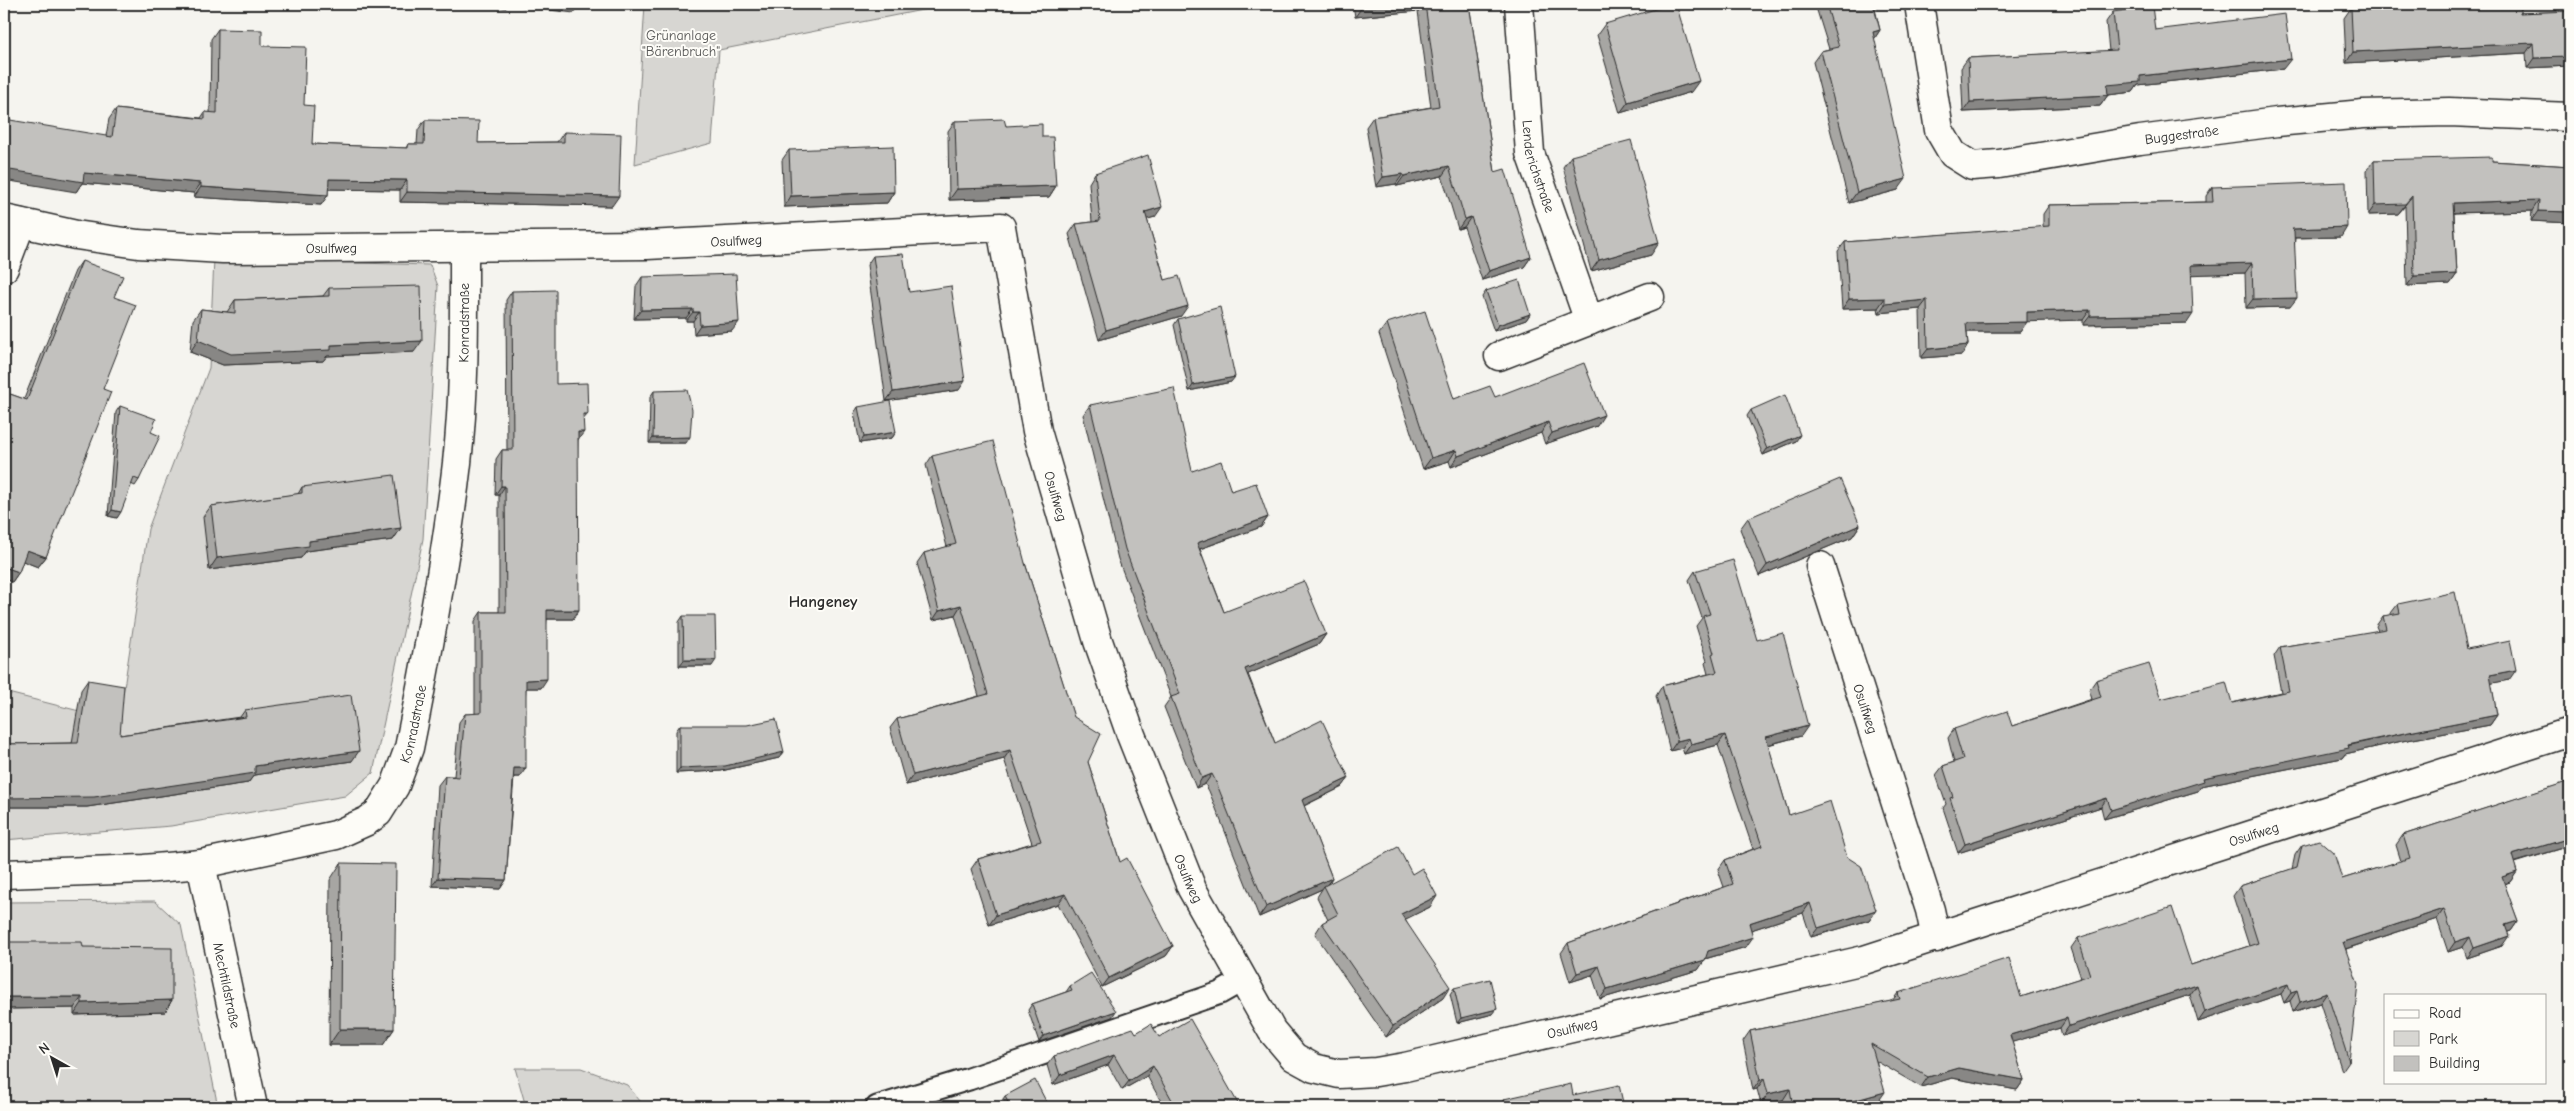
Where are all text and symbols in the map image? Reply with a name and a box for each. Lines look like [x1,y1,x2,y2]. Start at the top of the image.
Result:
park label: Grünanlage "Bärenbruch" [642,27,720,60]
street label: Lenderichstraße [1519,119,1558,215]
street label: Buggestraße [2144,122,2220,148]
street label: Osulfweg [710,231,763,251]
street label: Osulfweg [306,240,357,257]
street label: Konradstraße [455,283,473,363]
street label: Osulfweg [1040,469,1071,523]
district label: Hangeney [789,593,858,611]
street label: Osulfweg [1849,682,1881,736]
street label: Konradstraße [396,683,430,765]
street label: Osulfweg [2227,819,2281,851]
street label: Osulfweg [1170,852,1206,906]
street label: Mechtildstraße [209,941,244,1030]
legend [2384,994,2546,1084]
text: Road [2429,1004,2461,1022]
street label: Osulfweg [1545,1014,1599,1043]
text: Park [2429,1030,2458,1048]
north arrow [28,1034,78,1084]
text: N [35,1039,53,1058]
text: Building [2429,1054,2480,1072]

